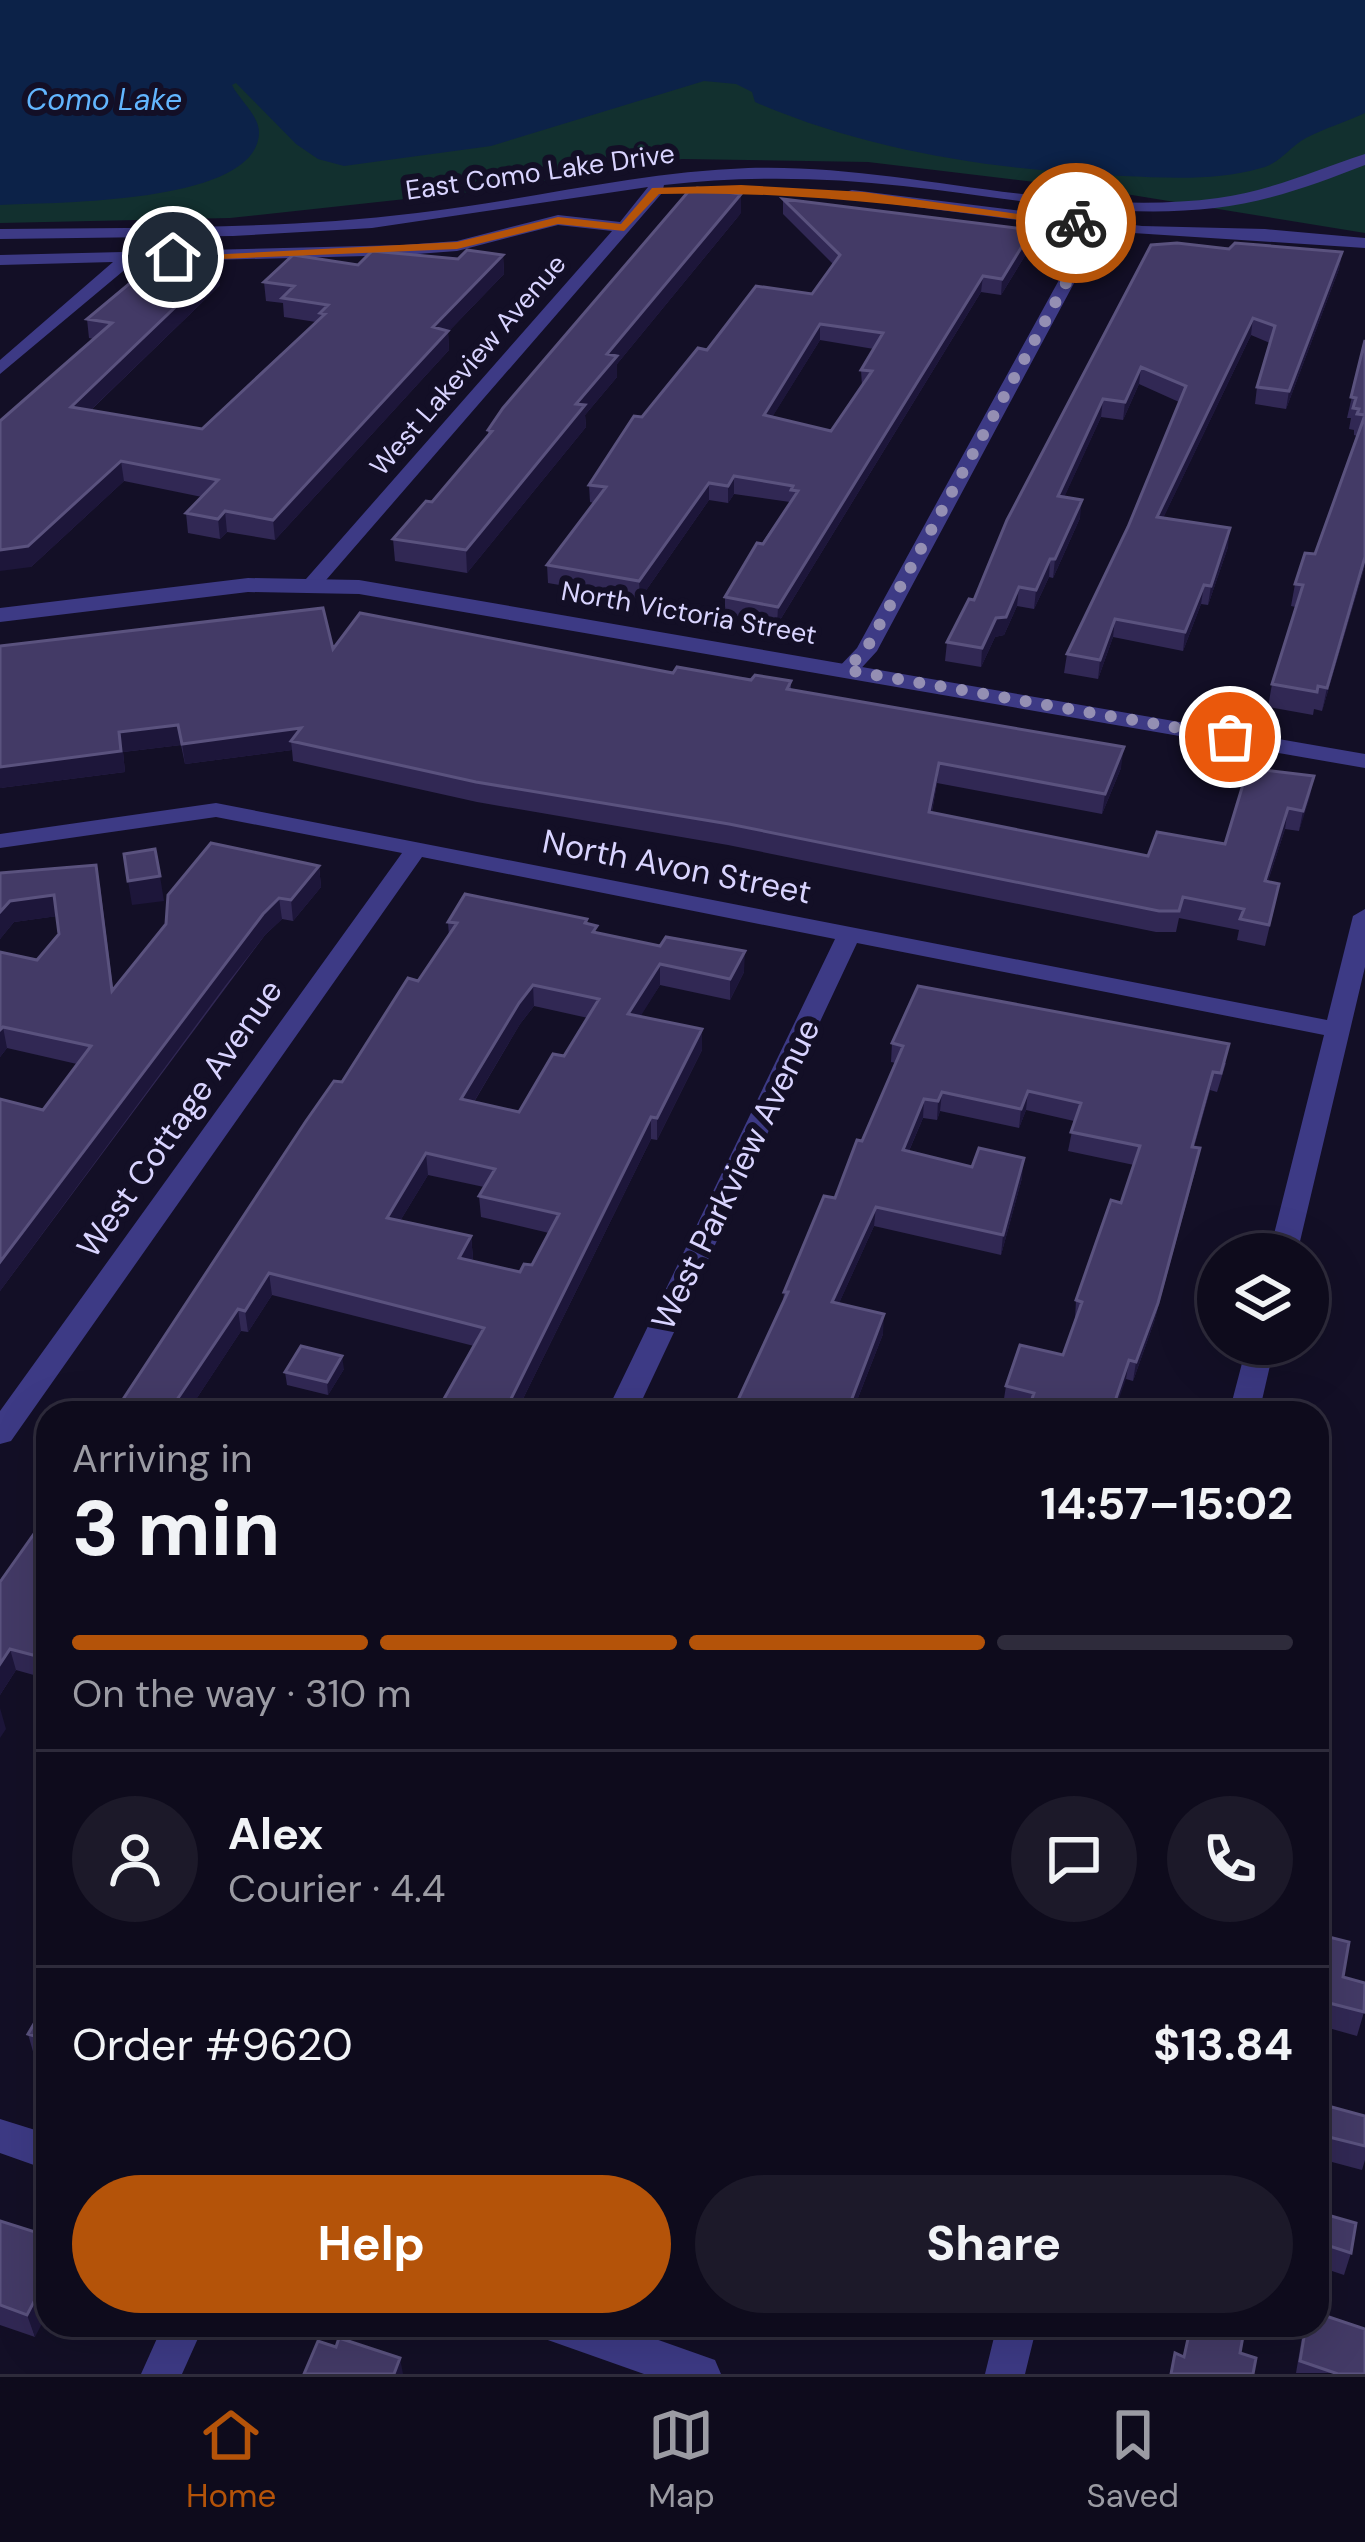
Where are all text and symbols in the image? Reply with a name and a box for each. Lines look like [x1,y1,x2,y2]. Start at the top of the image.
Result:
water label: Como Lake [26,80,182,119]
street label: East Como Lake Drive [403,135,677,208]
courier [1016,163,1136,283]
icon: bike [1043,190,1109,256]
pin [122,206,224,308]
icon: home [140,224,206,290]
street label: West Lakeview Avenue [362,247,573,483]
street label: North Victoria Street [559,573,819,652]
pin [1179,686,1281,788]
icon: bag [1197,704,1263,770]
street label: North Avon Street [539,819,815,914]
street label: West Cottage Avenue [67,971,292,1266]
street label: West Parkview Avenue [641,1011,830,1337]
map controls [1197,1233,1329,1365]
button: layers [1197,1233,1329,1365]
text: Arriving in [72,1433,252,1484]
text: 14:57–15:02 [1040,1474,1293,1533]
text: 3 min [72,1478,280,1579]
text: On the way · 310 m [72,1668,411,1719]
button: person [72,1796,198,1922]
button: chat [1011,1796,1137,1922]
button: phone [1167,1796,1293,1922]
text: Alex [228,1804,323,1863]
text: Courier · 4.4 [228,1863,445,1914]
text: Order #9620 [72,2015,353,2074]
text: $13.84 [1153,2015,1293,2074]
button: Help [72,2175,671,2313]
button: Share [695,2175,1293,2313]
tab: Home [186,2402,276,2517]
tab: Map [648,2402,715,2517]
tab: Saved [1087,2402,1179,2517]

